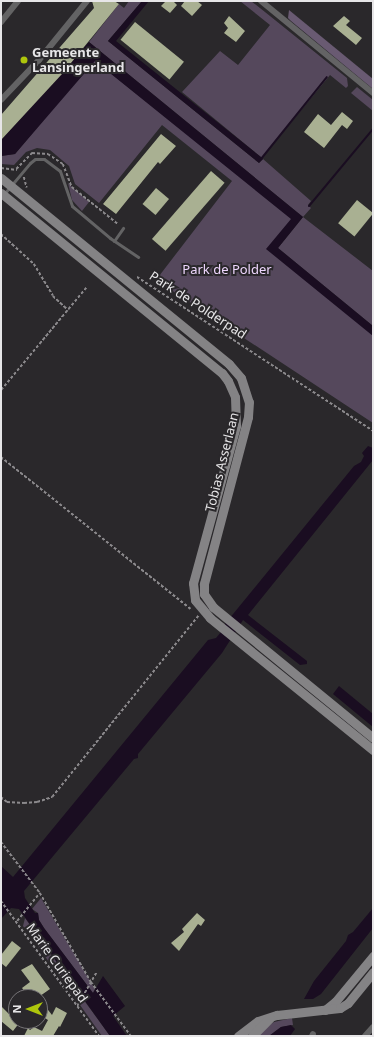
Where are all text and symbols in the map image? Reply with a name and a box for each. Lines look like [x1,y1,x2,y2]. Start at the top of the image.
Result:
place label: Gemeente Lansingerland [32,45,124,76]
marker: Gemeente Lansingerland [19,55,29,65]
park label: Park de Polder [182,261,272,277]
street label: Park de Polderpad [147,268,249,342]
street label: Tobias Asserlaan [202,411,242,513]
street label: Marie Curiepad [23,920,91,1006]
north arrow [8,989,48,1029]
text: N [9,1005,24,1013]

